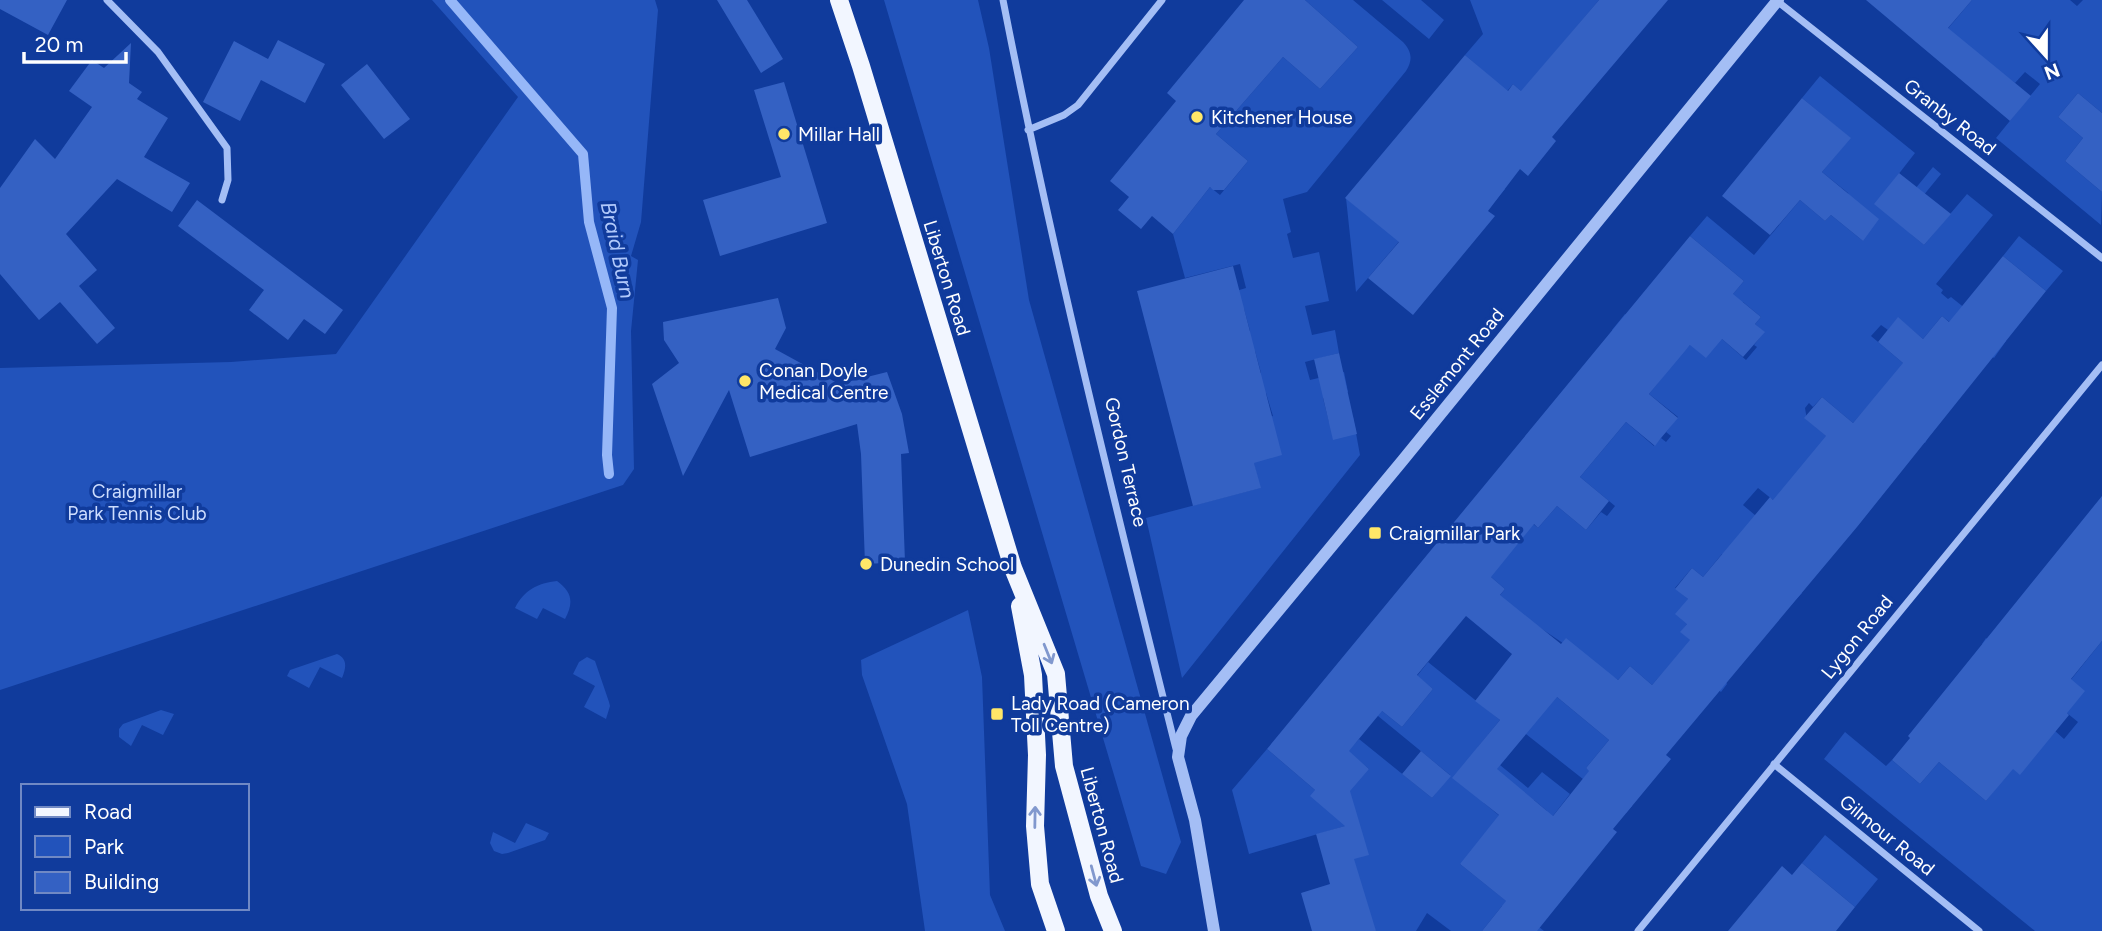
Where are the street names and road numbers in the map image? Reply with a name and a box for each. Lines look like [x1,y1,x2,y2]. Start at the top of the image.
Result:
street label: Granby Road [1899,74,2001,160]
street label: Liberton Road [919,218,975,338]
street label: Esslemont Road [1405,304,1509,424]
street label: Gordon Terrace [1100,395,1152,529]
street label: Lygon Road [1816,591,1898,683]
street label: Liberton Road [1075,764,1129,886]
street label: Gilmour Road [1835,790,1939,880]

